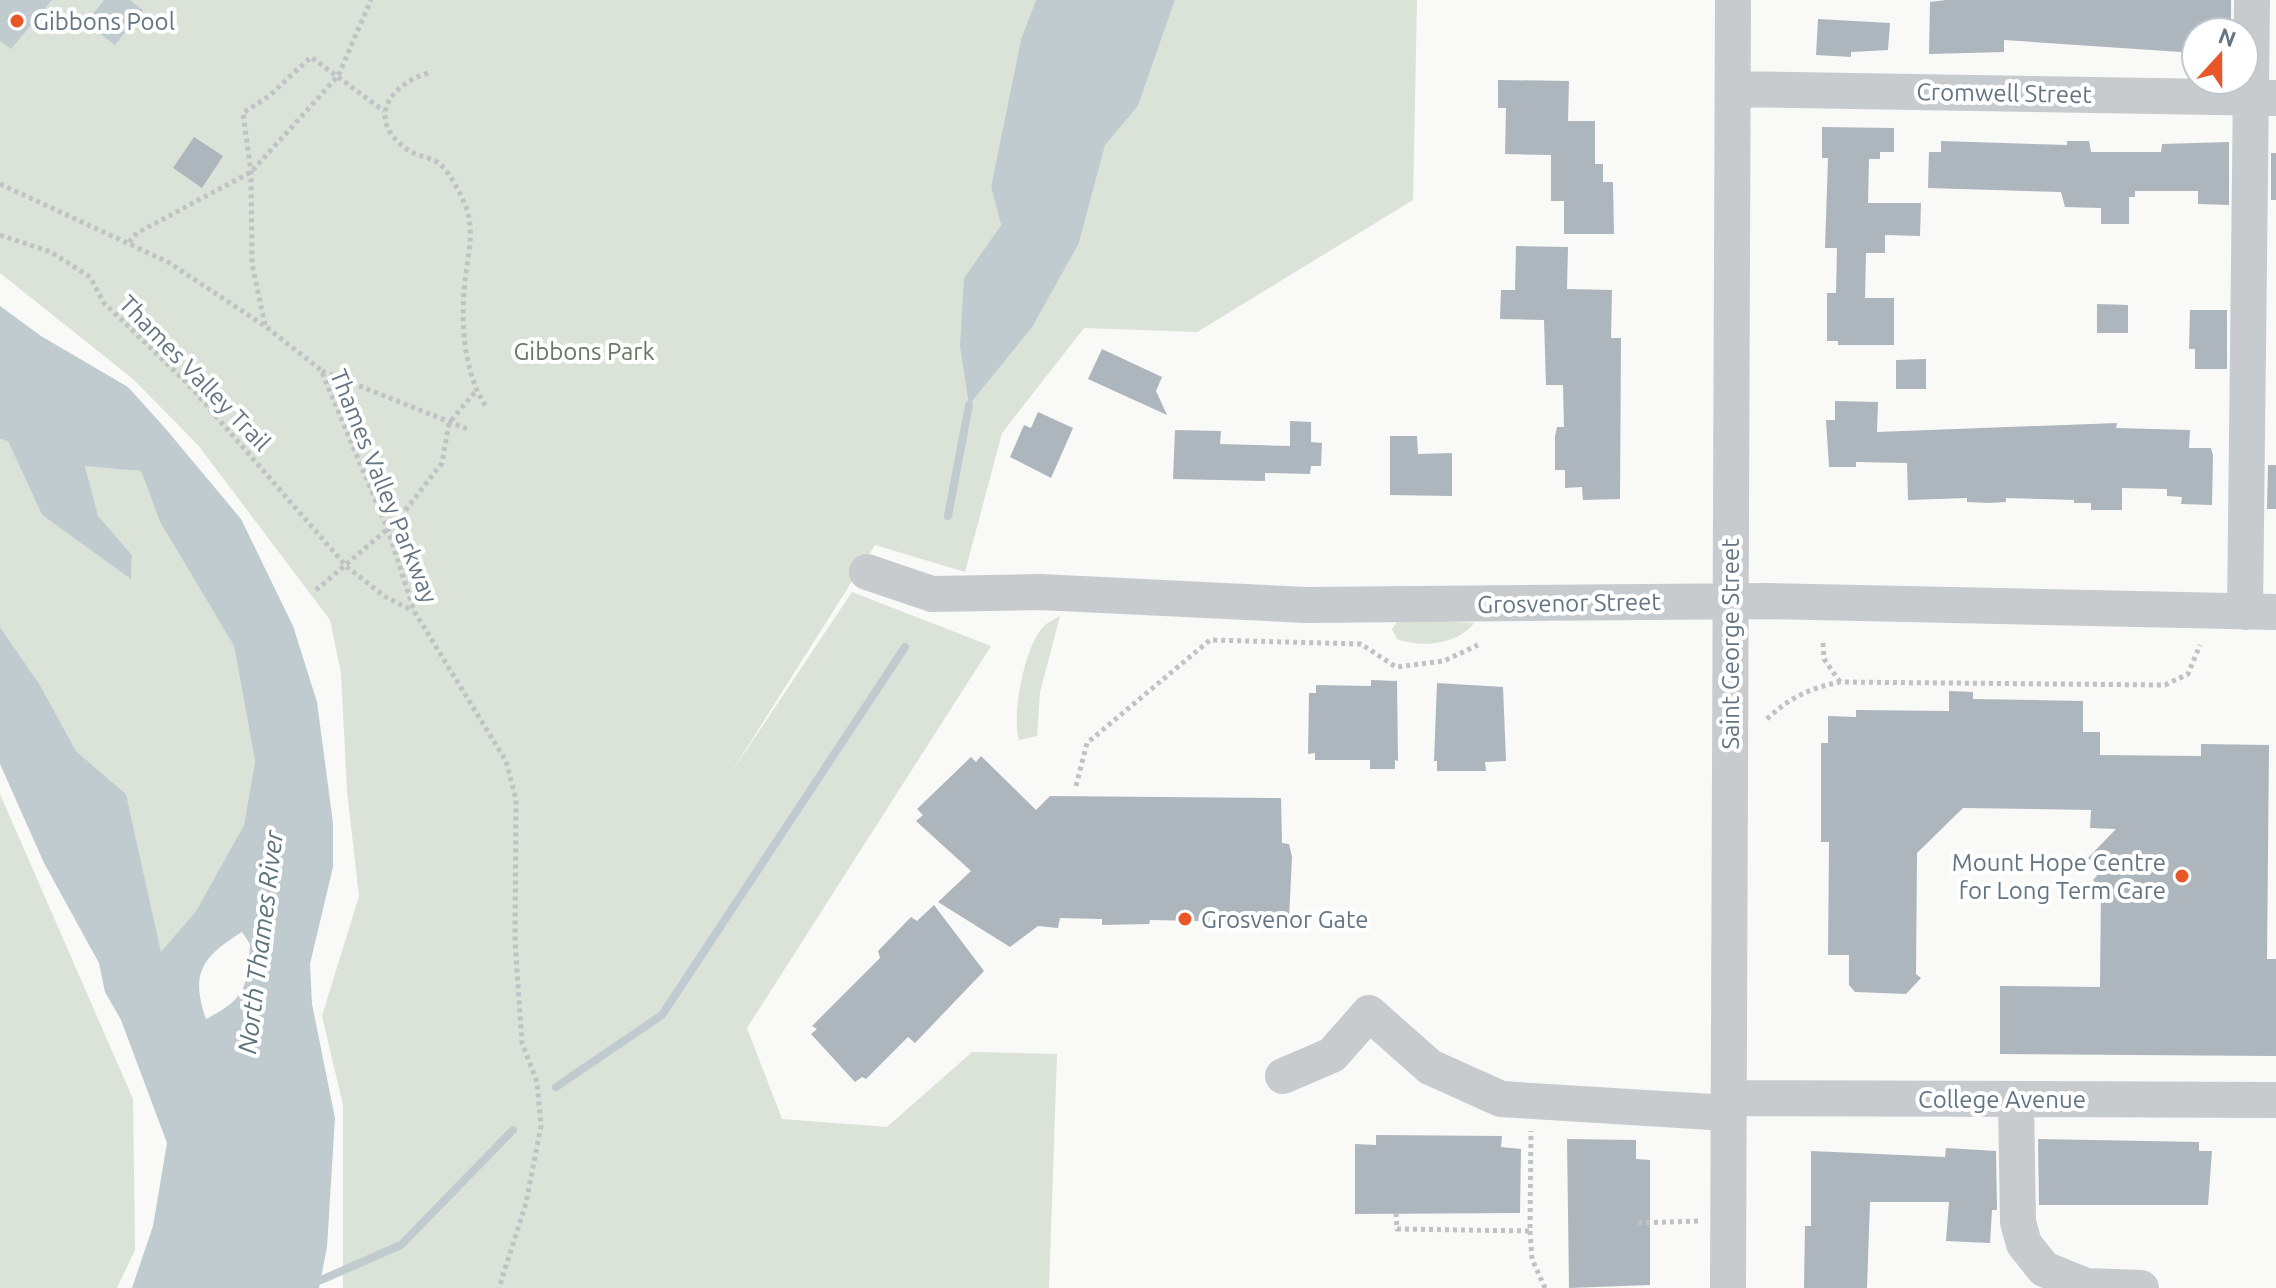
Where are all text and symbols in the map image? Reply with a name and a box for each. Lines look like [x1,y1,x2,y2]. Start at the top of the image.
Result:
place label: Gibbons Pool [33,8,175,35]
marker: Gibbons Pool [8,12,26,30]
north arrow [2180,16,2260,96]
text: N [2215,22,2239,51]
street label: Cromwell Street [1916,78,2093,108]
street label: Thames Valley Trail [114,290,276,456]
park label: Gibbons Park [513,338,655,365]
street label: Thames Valley Parkway [325,365,443,607]
street label: Saint George Street [1717,538,1744,750]
street label: Grosvenor Street [1477,588,1662,618]
water label: North Thames River [232,828,288,1055]
place label: Mount Hope Centre for Long Term Care [1952,849,2166,904]
marker: Mount Hope Centre for Long Term Care [2173,867,2191,885]
place label: Grosvenor Gate [1201,906,1369,933]
marker: Grosvenor Gate [1176,910,1194,928]
street label: College Avenue [1918,1086,2086,1113]

